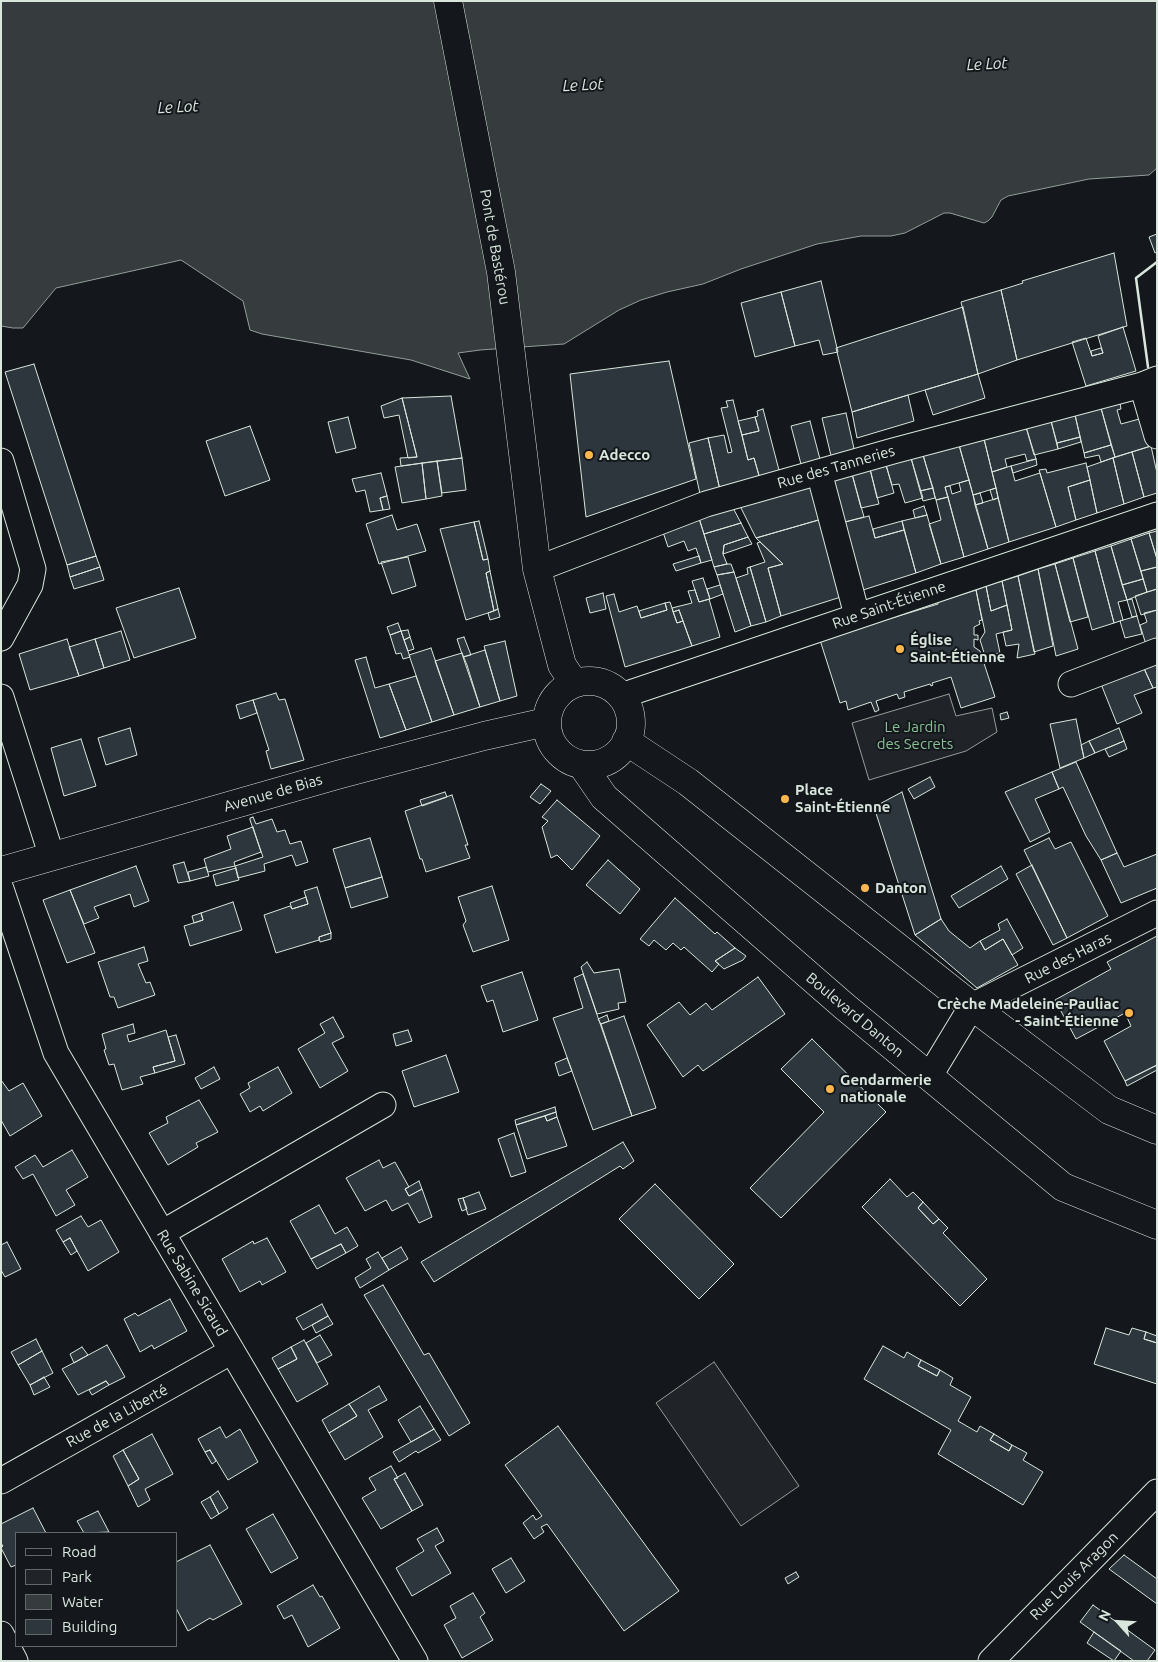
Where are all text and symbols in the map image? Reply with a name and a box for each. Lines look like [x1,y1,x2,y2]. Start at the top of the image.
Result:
water label: Le Lot [966,53,1008,75]
water label: Le Lot [562,74,604,96]
water label: Le Lot [157,96,199,118]
street label: Pont de Bastérou [476,188,514,306]
street label: Rue des Tanneries [775,442,897,492]
place label: Adecco [599,446,650,464]
marker: Adecco [583,449,595,461]
street label: Rue Saint-Étienne [830,577,948,633]
place label: Église Saint-Étienne [910,631,1005,666]
marker: Église Saint-Étienne [894,643,906,655]
park label: Le Jardin des Secrets [877,718,953,753]
street label: Avenue de Bias [222,770,324,816]
place label: Place Saint-Étienne [795,781,890,816]
marker: Place Saint-Étienne [779,793,791,805]
place label: Danton [875,879,927,897]
marker: Danton [859,882,871,894]
street label: Rue des Haras [1022,928,1114,988]
street label: Boulevard Danton [802,969,908,1061]
place label: Crèche Madeleine-Pauliac - Saint-Étienne [937,995,1119,1030]
marker: Crèche Madeleine-Pauliac - Saint-Étienne [1123,1007,1135,1019]
place label: Gendarmerie nationale [840,1071,932,1106]
marker: Gendarmerie nationale [824,1083,836,1095]
street label: Rue Sabine Sicaud [153,1226,231,1340]
street label: Rue de la Liberté [63,1381,171,1451]
street label: Rue Louis Aragon [1026,1528,1122,1624]
legend [15,1532,178,1647]
text: Road [62,1543,97,1560]
text: Park [62,1568,92,1585]
text: Water [62,1593,103,1610]
north arrow [1093,1597,1143,1647]
text: N [1095,1607,1114,1624]
text: Building [62,1618,117,1635]

